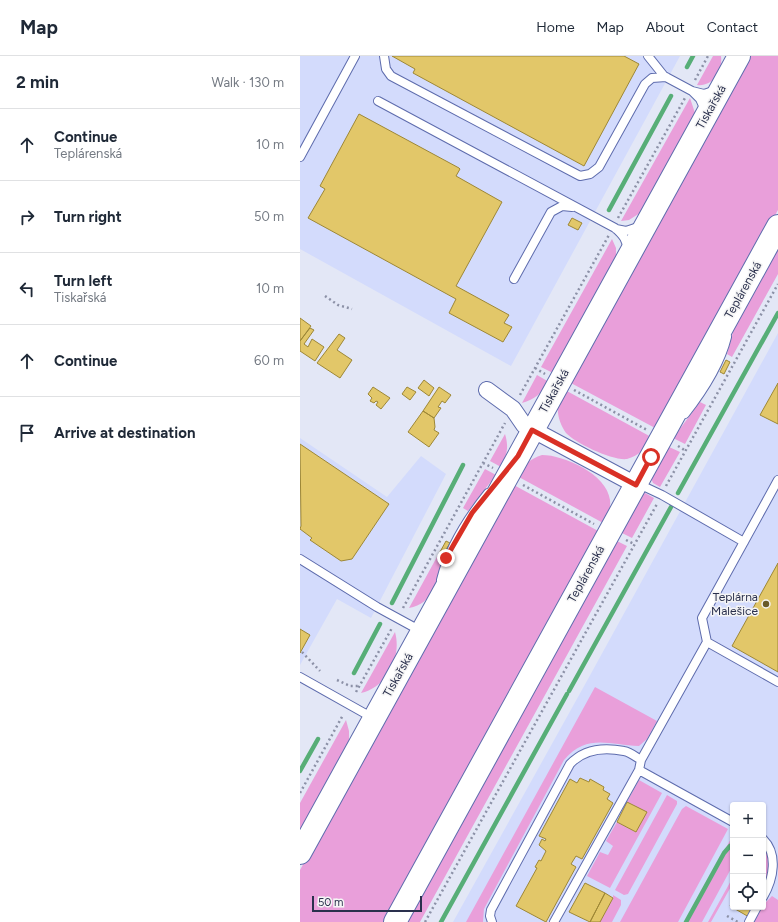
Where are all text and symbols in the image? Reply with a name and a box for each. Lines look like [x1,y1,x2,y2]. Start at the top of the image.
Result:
text: Map [20,16,58,39]
text: Home [536,19,575,36]
text: Map [597,19,624,36]
text: About [646,19,685,36]
text: Contact [707,19,758,36]
text: 2 min [16,72,59,92]
text: Walk · 130 m [211,75,284,90]
street label: Tiskařská [693,82,729,132]
text: Continue [54,128,117,146]
icon: ahead [16,134,38,156]
text: 10 m [256,137,284,152]
text: Teplárenská [54,146,122,161]
icon: right [16,206,38,228]
text: Turn right [54,208,122,226]
text: 50 m [254,209,284,224]
street label: Teplárenská [722,259,764,321]
text: Turn left [54,272,112,290]
icon: left [16,278,38,300]
text: 10 m [256,281,284,296]
text: Tiskařská [54,290,106,305]
icon: ahead [16,350,38,372]
text: Continue [54,352,117,370]
text: 60 m [254,353,284,368]
street label: Tiskařská [536,366,572,416]
icon: arrive [16,422,38,444]
text: Arrive at destination [54,424,195,442]
route start [642,448,660,466]
street label: Teplárenská [565,543,607,605]
route end [437,549,455,567]
place label: Teplárna Malešice [711,590,758,618]
marker: Teplárna Malešice [761,599,771,609]
street label: Tiskařská [380,650,416,700]
map controls [730,802,766,910]
button: + [730,802,766,838]
button: − [730,838,766,874]
button: locate [730,874,766,910]
scale bar [312,894,422,913]
text: 50 m [318,896,343,909]

